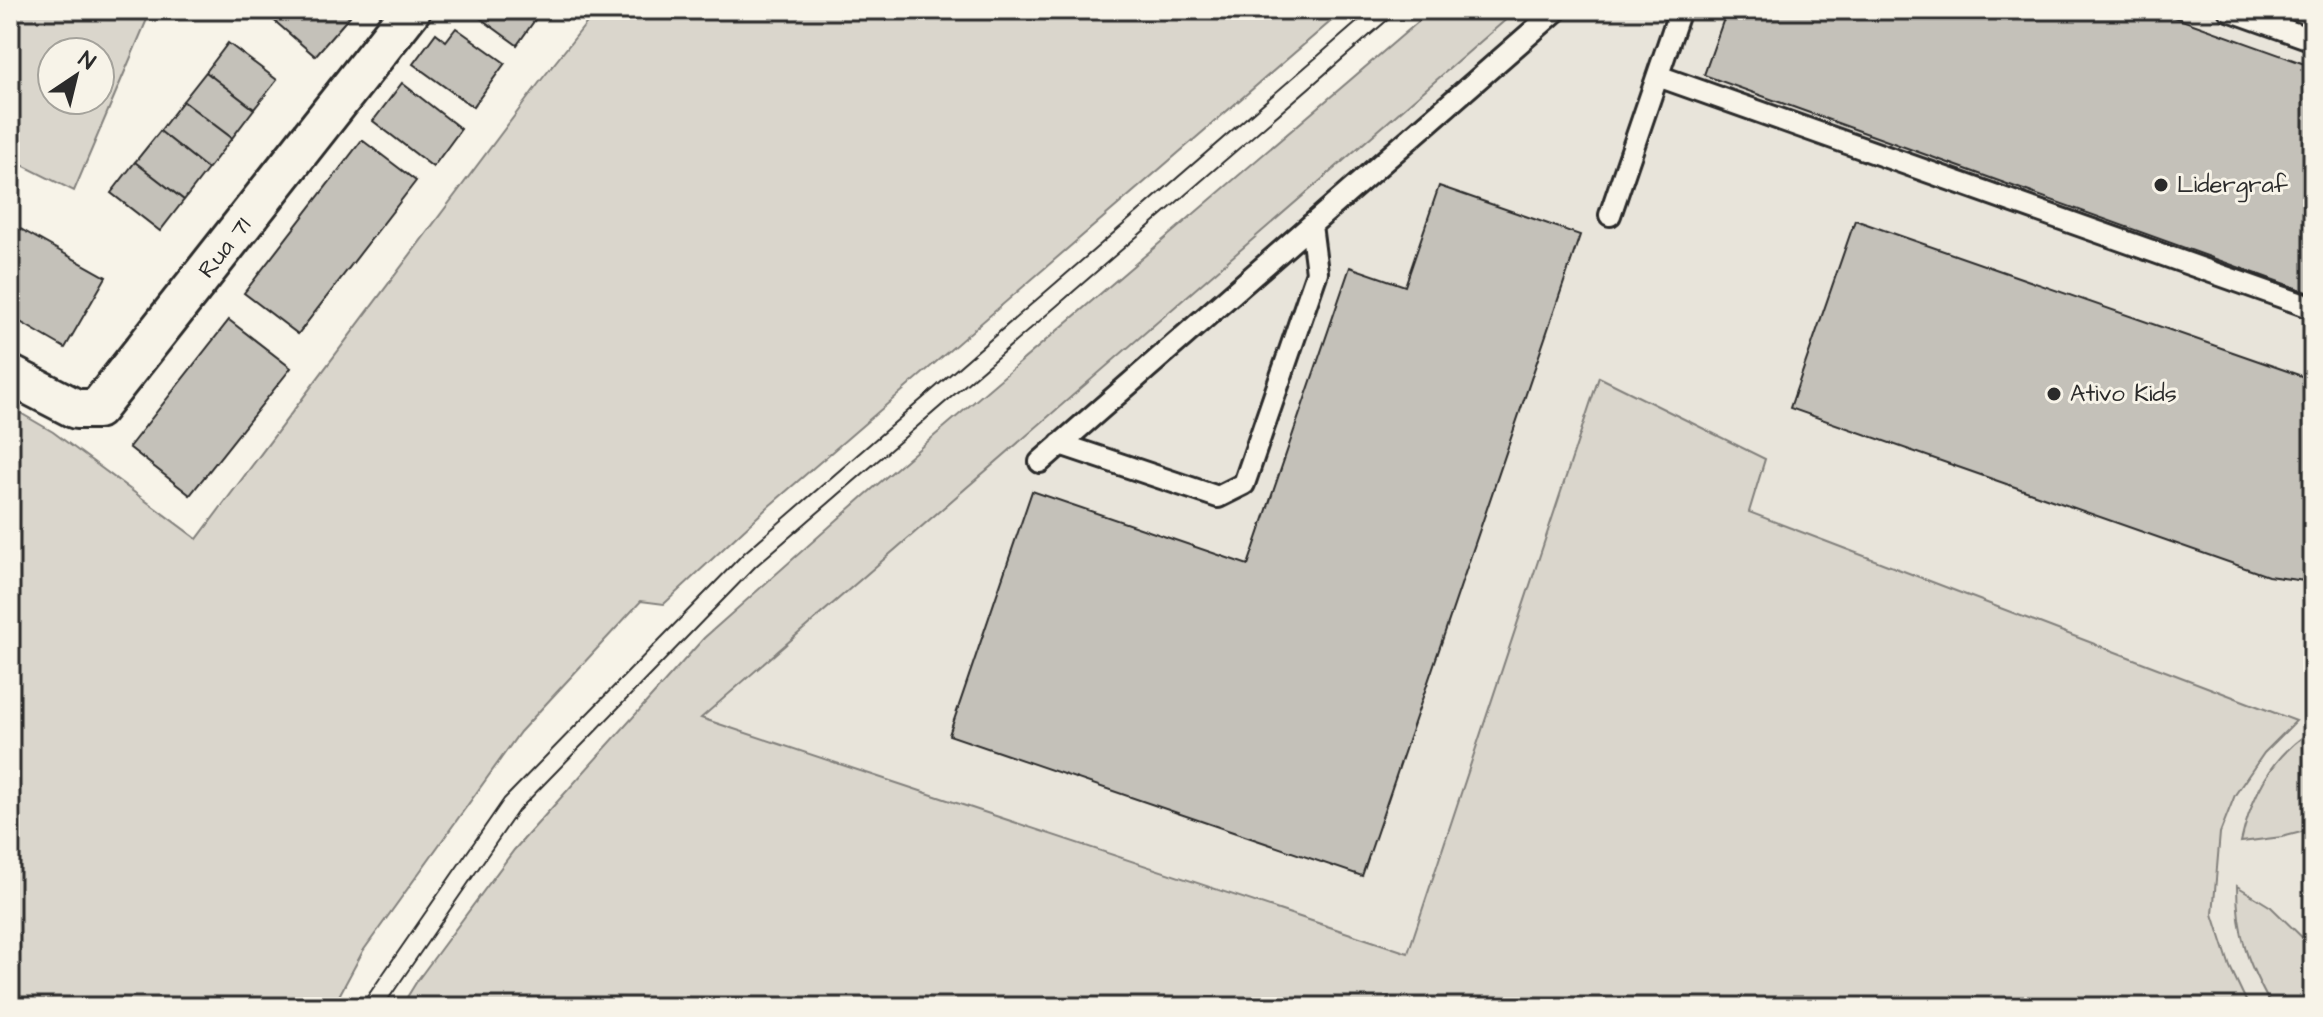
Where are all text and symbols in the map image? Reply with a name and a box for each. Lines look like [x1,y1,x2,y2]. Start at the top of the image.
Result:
north arrow [36,36,116,116]
text: N [72,44,101,78]
place label: Lidergraf [2177,168,2289,203]
marker: Lidergraf [2152,176,2170,194]
street label: Rua 71 [190,210,260,286]
place label: Ativo Kids [2070,377,2177,411]
marker: Ativo Kids [2045,385,2063,403]

